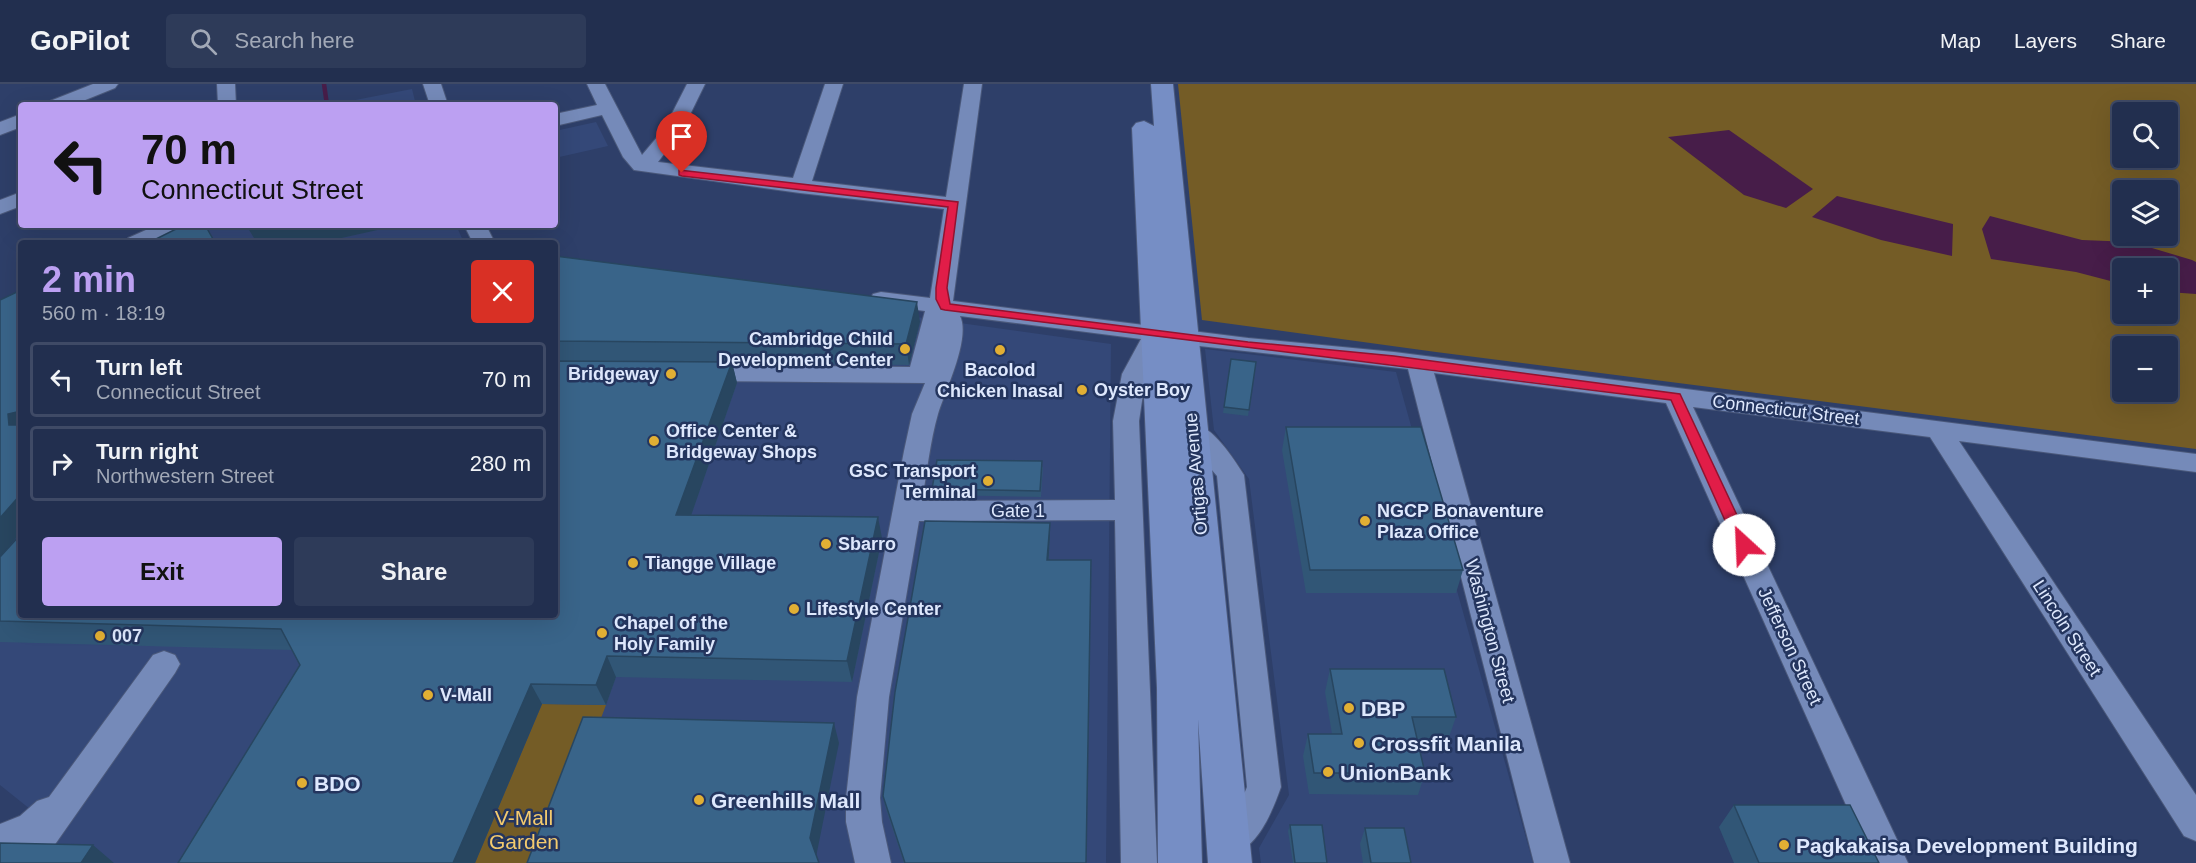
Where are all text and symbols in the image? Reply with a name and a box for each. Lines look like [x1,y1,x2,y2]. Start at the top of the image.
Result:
search box [166,14,586,68]
text: GoPilot [30,25,130,56]
icon: search [187,25,220,58]
text: Search here [235,28,354,53]
text: Map [1940,29,1981,52]
text: Layers [2014,29,2077,52]
text: Share [2110,29,2166,52]
map controls [2112,102,2178,402]
button: search [2112,102,2178,168]
pin [656,111,707,173]
icon: arrive [665,120,698,153]
icon: left [42,126,120,204]
text: 70 m [141,126,237,173]
text: Connecticut Street [141,175,363,205]
button: layers [2112,180,2178,246]
button: + [2112,258,2178,324]
text: 2 min [42,259,136,300]
button: close [471,260,534,323]
text: 560 m · 18:19 [42,302,165,324]
place label: Cambridge Child Development Center [718,329,893,370]
button: − [2112,336,2178,402]
marker: Cambridge Child Development Center [898,342,912,356]
marker: Bacolod Chicken Inasal [993,343,1007,357]
text: Turn left [96,355,182,380]
place label: Bacolod Chicken Inasal [937,360,1063,401]
icon: left [45,363,78,396]
place label: Bridgeway [568,364,659,384]
text: 70 m [482,367,531,392]
marker: Bridgeway [664,367,678,381]
place label: Oyster Boy [1094,380,1190,400]
text: Connecticut Street [96,381,261,403]
marker: Oyster Boy [1075,383,1089,397]
street label: Connecticut Street [1711,391,1861,429]
street label: Ortigas Avenue [1181,412,1211,536]
place label: Office Center & Bridgeway Shops [666,421,817,462]
marker: Office Center & Bridgeway Shops [647,434,661,448]
text: Turn right [96,439,198,464]
icon: right [45,447,78,480]
text: 280 m [470,451,531,476]
place label: GSC Transport Terminal [849,461,976,502]
text: Northwestern Street [96,465,274,487]
marker: GSC Transport Terminal [981,474,995,488]
street label: Gate 1 [991,501,1045,521]
place label: NGCP Bonaventure Plaza Office [1377,501,1544,542]
position arrow [1712,513,1776,577]
marker: NGCP Bonaventure Plaza Office [1358,514,1372,528]
place label: Sbarro [838,534,896,554]
button: Exit [42,537,282,606]
button: Share [294,537,534,606]
marker: Sbarro [819,537,833,551]
place label: Tiangge Village [645,553,776,573]
marker: Tiangge Village [626,556,640,570]
street label: Washington Street [1461,557,1519,705]
street label: Lincoln Street [2029,576,2105,680]
street label: Jefferson Street [1754,584,1826,708]
place label: Lifestyle Center [806,599,941,619]
marker: Lifestyle Center [787,602,801,616]
place label: Chapel of the Holy Family [614,613,728,654]
place label: 007 [112,626,142,646]
marker: Chapel of the Holy Family [595,626,609,640]
marker: 007 [93,629,107,643]
place label: V-Mall [440,685,492,705]
marker: V-Mall [421,688,435,702]
place label: DBP [1361,697,1405,720]
marker: DBP [1342,701,1356,715]
place label: Crossfit Manila [1371,732,1522,755]
marker: Crossfit Manila [1352,736,1366,750]
place label: UnionBank [1340,761,1451,784]
marker: UnionBank [1321,765,1335,779]
place label: BDO [314,772,361,795]
marker: BDO [295,776,309,790]
place label: Greenhills Mall [711,789,860,812]
marker: Greenhills Mall [692,793,706,807]
park label: V-Mall Garden [489,806,559,853]
place label: Pagkakaisa Development Building [1796,834,2138,857]
marker: Pagkakaisa Development Building [1777,838,1791,852]

